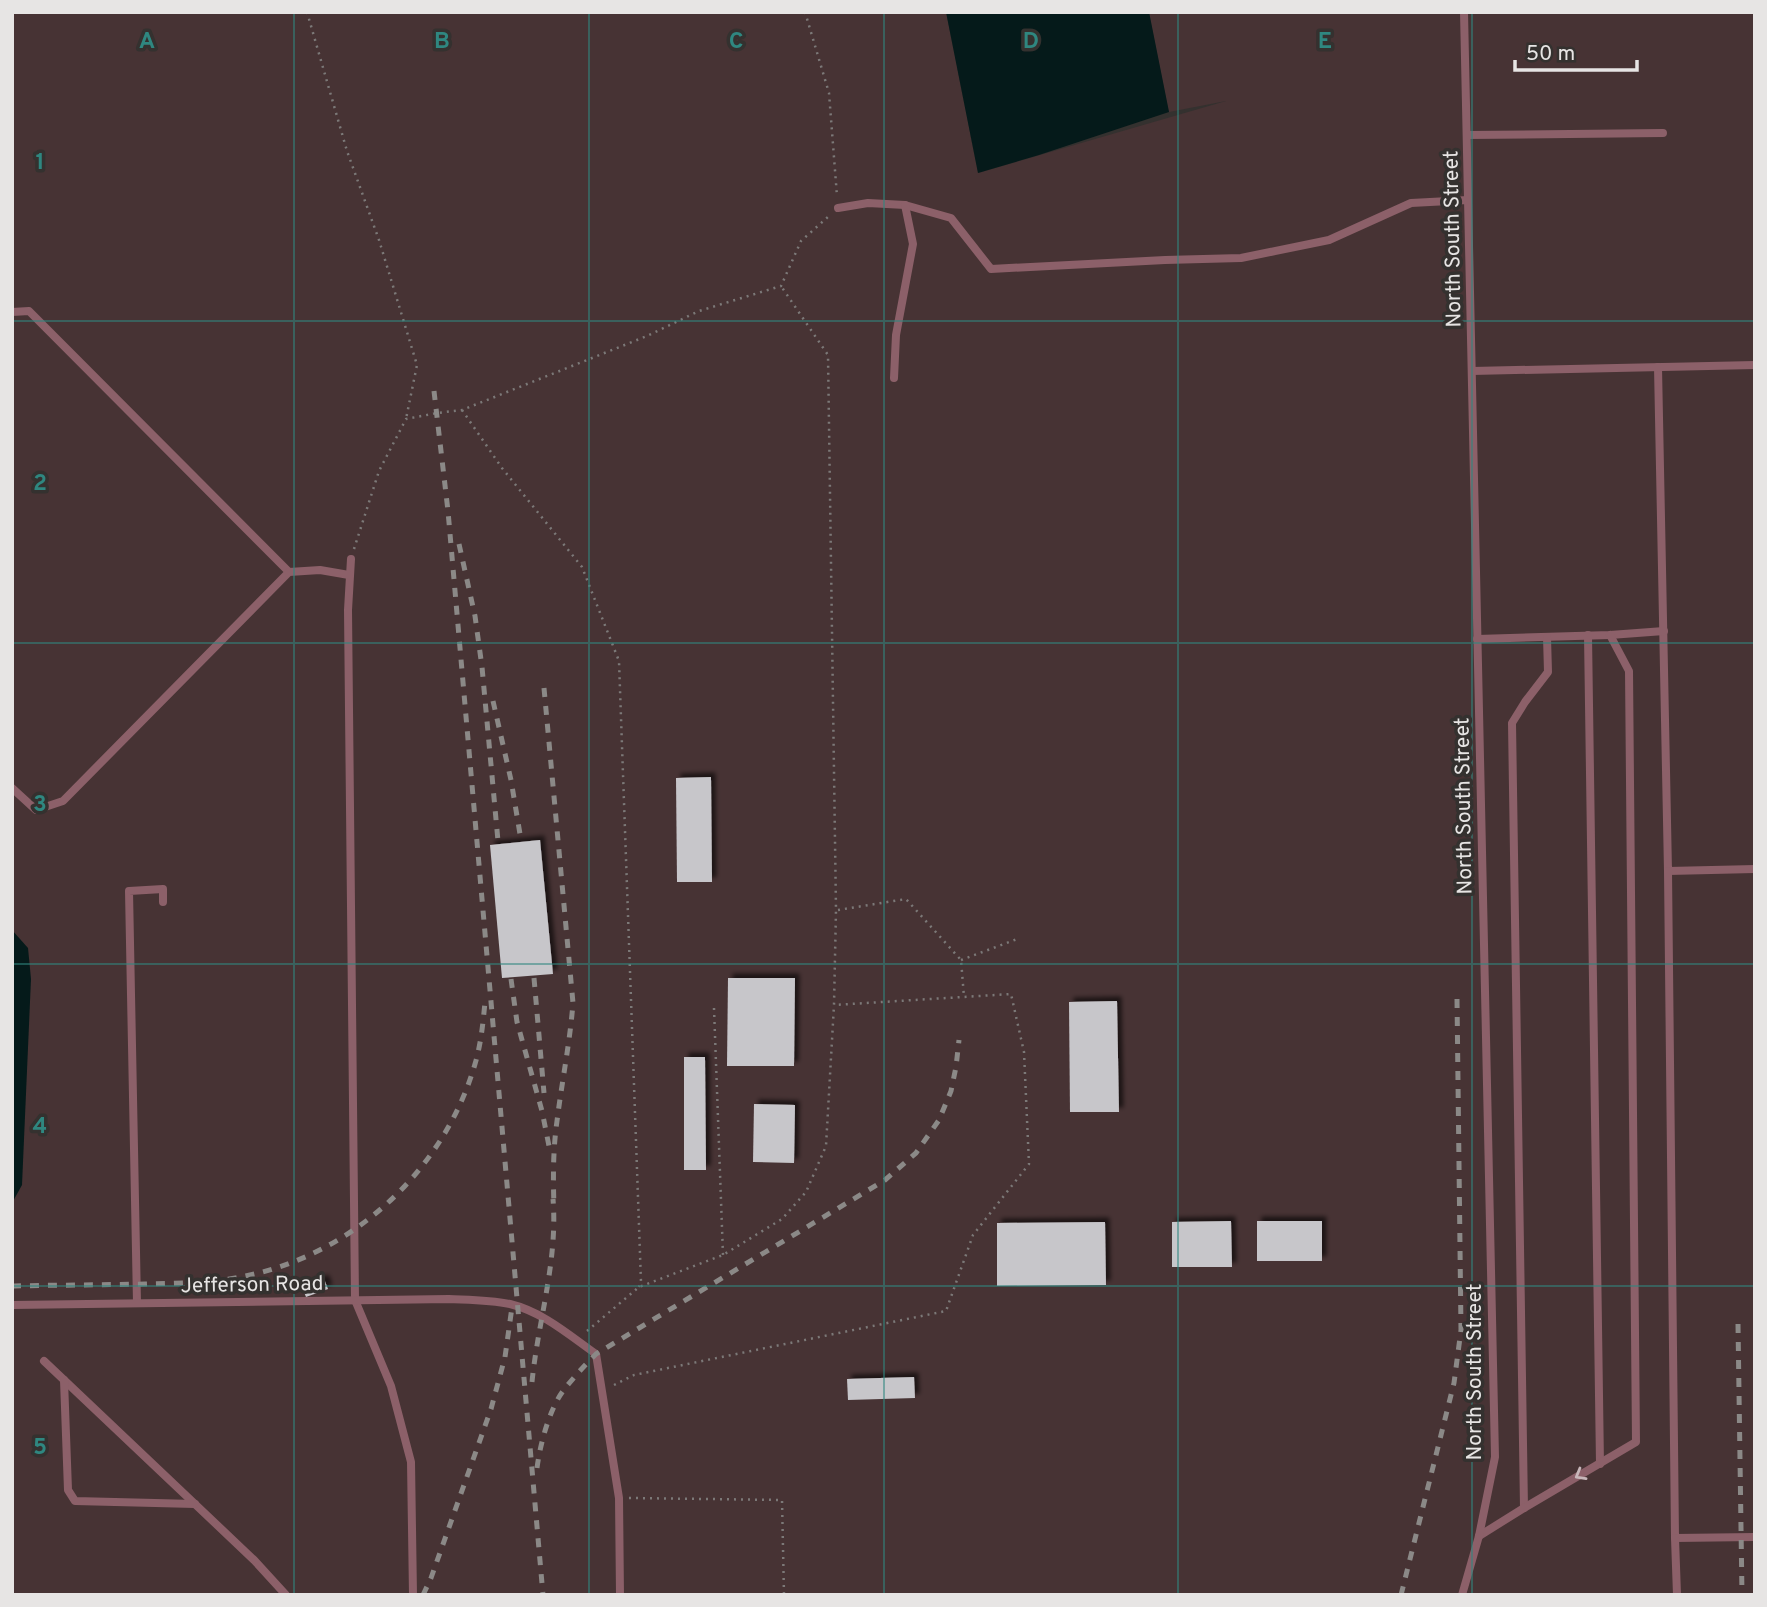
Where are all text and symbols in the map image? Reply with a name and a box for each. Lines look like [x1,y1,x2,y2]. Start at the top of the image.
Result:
text: A [139,28,155,57]
text: B [434,28,450,57]
text: C [729,28,743,57]
text: D [1023,28,1039,57]
text: E [1318,28,1332,57]
scale bar [1515,28,1638,72]
text: 50 m [1526,41,1575,68]
text: 1 [35,149,45,178]
street label: North South Street [1438,150,1469,328]
text: 2 [33,470,47,499]
street label: North South Street [1449,717,1480,895]
text: 3 [33,791,47,820]
text: 4 [33,1113,47,1142]
street label: Jefferson Road [180,1271,324,1300]
street label: North South Street [1462,1283,1489,1461]
text: 5 [33,1434,47,1463]
one-way arrow [1575,1467,1587,1480]

